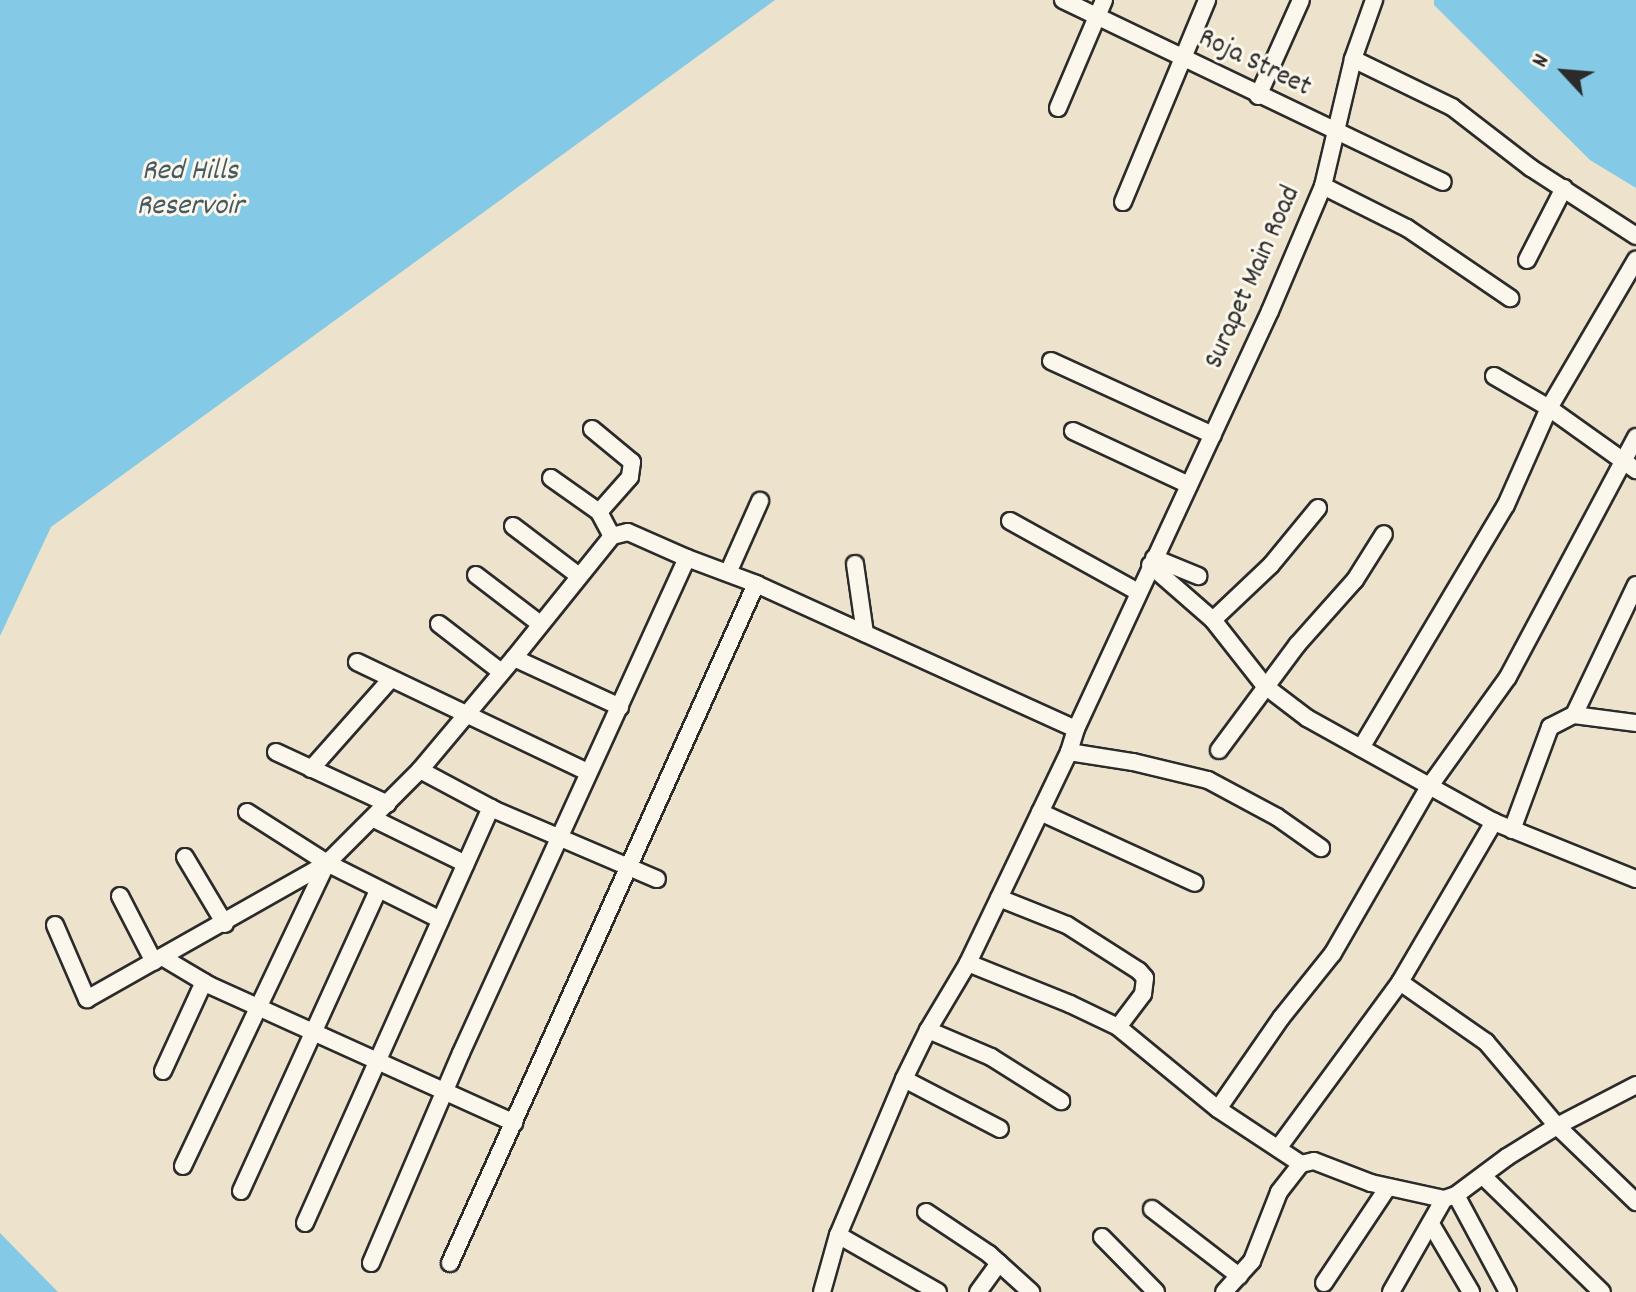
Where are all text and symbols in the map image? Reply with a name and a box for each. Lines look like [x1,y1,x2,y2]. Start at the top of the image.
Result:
street label: Roja Street [1192,22,1316,106]
north arrow [1524,32,1604,112]
text: N [1526,50,1558,73]
water label: Red Hills Reservoir [136,155,244,226]
street label: Surapet Main Road [1199,182,1309,374]

